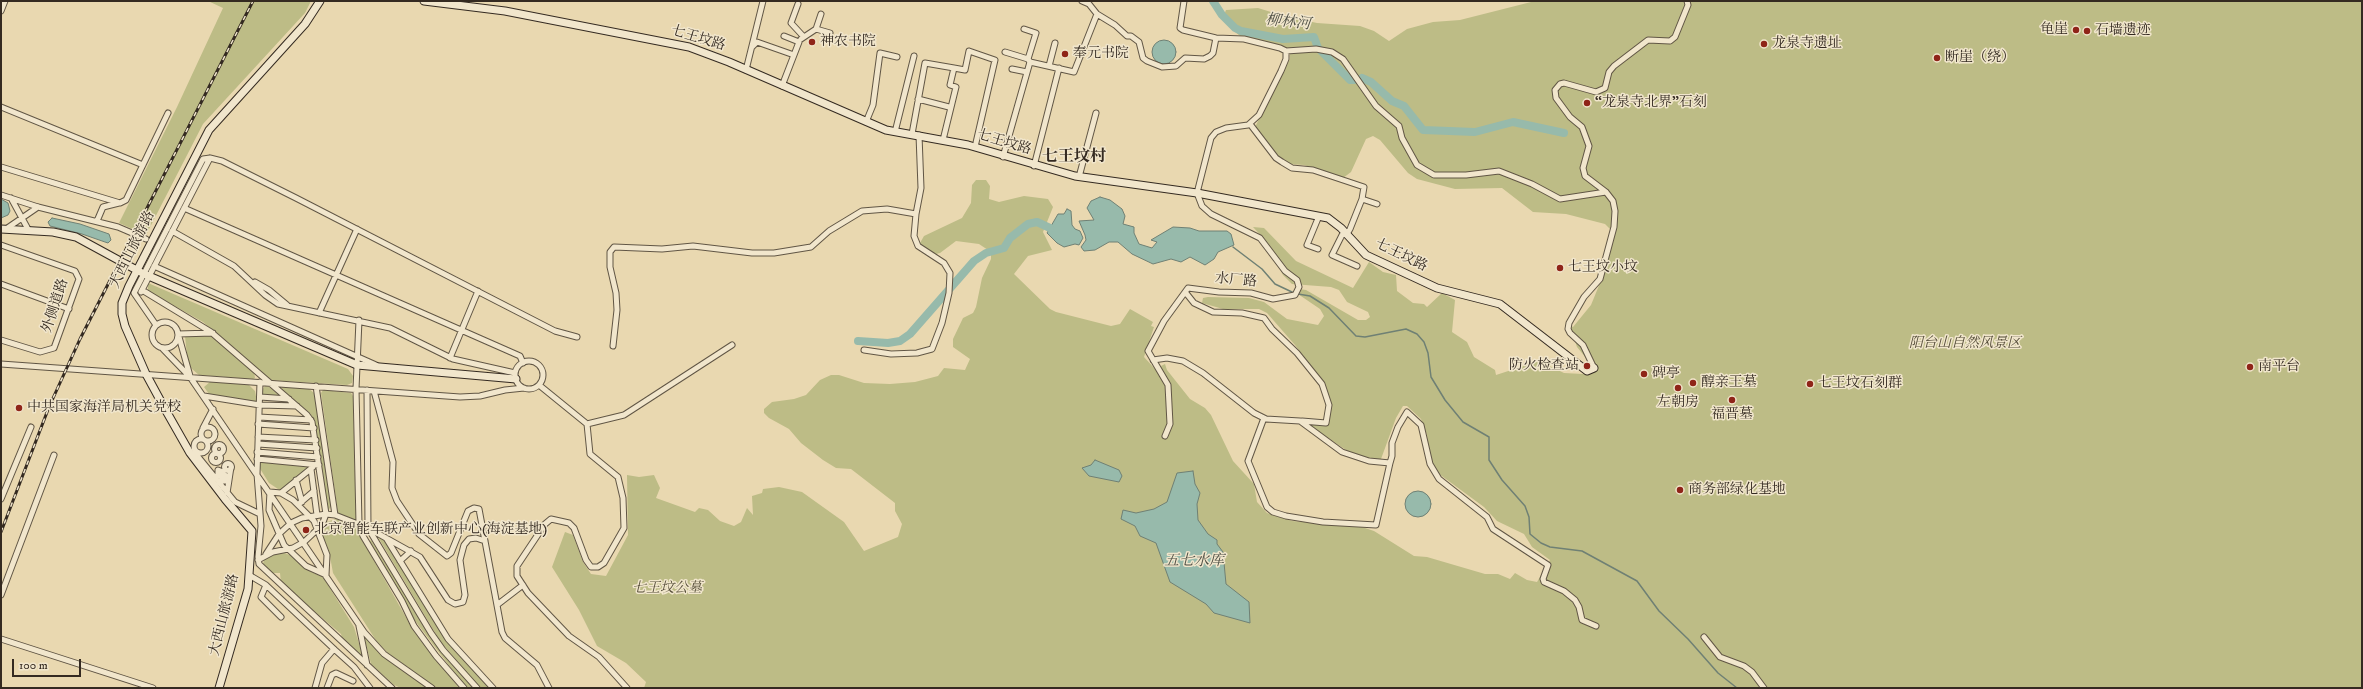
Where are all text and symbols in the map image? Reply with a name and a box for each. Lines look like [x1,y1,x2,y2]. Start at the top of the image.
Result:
water label: 柳林河 [1265,12,1311,34]
place label: 龟崖 [2040,22,2068,38]
street label: 七王坟路 [669,23,727,55]
place label: 石墙遗迹 [2095,23,2151,39]
marker: 龟崖 [2071,25,2081,35]
marker: 石墙遗迹 [2082,26,2092,36]
place label: 神农书院 [820,34,876,50]
place label: 龙泉寺遗址 [1772,36,1842,52]
marker: 神农书院 [807,37,817,47]
marker: 龙泉寺遗址 [1759,39,1769,49]
place label: 奉元书院 [1073,46,1129,62]
marker: 奉元书院 [1060,49,1070,59]
place label: 断崖（绕） [1945,50,2015,66]
marker: 断崖（绕） [1932,53,1942,63]
place label: “龙泉寺北界”石刻 [1595,95,1707,111]
marker: “龙泉寺北界”石刻 [1582,98,1592,108]
street label: 七王坟路 [975,127,1033,159]
district label: 七王坟村 [1042,148,1106,168]
street label: 大西山旅游路 [107,209,159,291]
street label: 七王坟路 [1372,236,1430,276]
place label: 七王坟小坟 [1568,260,1638,276]
marker: 七王坟小坟 [1555,263,1565,273]
street label: 水厂路 [1214,271,1258,291]
street label: 外侧道路 [39,277,73,335]
park label: 阳台山自然风景区 [1909,336,2021,352]
place label: 防火检查站 [1509,358,1579,374]
place label: 南平台 [2258,359,2300,375]
marker: 防火检查站 [1582,361,1592,371]
marker: 南平台 [2245,362,2255,372]
place label: 碑亭 [1652,366,1680,382]
marker: 碑亭 [1639,369,1649,379]
place label: 醇亲王墓 [1701,375,1757,391]
place label: 七王坟石刻群 [1818,376,1902,392]
marker: 醇亲王墓 [1688,378,1698,388]
marker: 七王坟石刻群 [1805,379,1815,389]
marker: 左朝房 [1673,383,1683,393]
place label: 左朝房 [1657,395,1699,411]
marker: 福晋墓 [1727,395,1737,405]
place label: 中共国家海洋局机关党校 [27,400,181,416]
marker: 中共国家海洋局机关党校 [14,403,24,413]
place label: 福晋墓 [1711,407,1753,423]
place label: 商务部绿化基地 [1688,482,1786,498]
marker: 商务部绿化基地 [1675,485,1685,495]
place label: 北京智能车联产业创新中心(海淀基地) [314,522,547,538]
marker: 北京智能车联产业创新中心(海淀基地) [301,525,311,535]
water label: 五七水库 [1164,553,1224,571]
street label: 大西山旅游路 [207,572,243,658]
park label: 七王坟公墓 [632,581,702,597]
scale bar [14,651,83,677]
text: 100 m [19,658,48,673]

